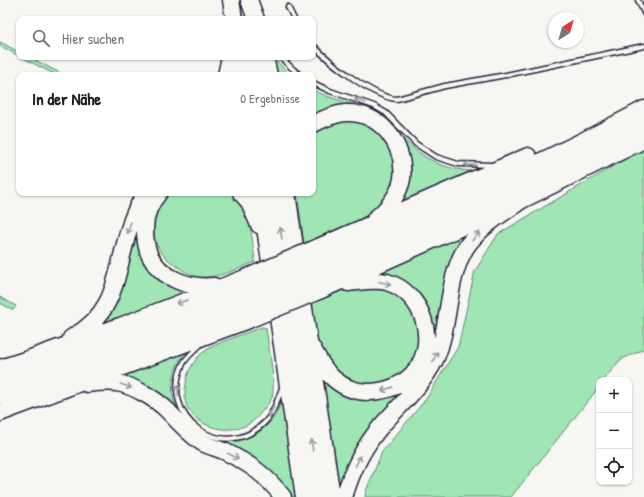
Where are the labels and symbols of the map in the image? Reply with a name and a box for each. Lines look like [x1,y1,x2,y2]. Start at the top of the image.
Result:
north arrow [548,12,584,48]
one-way arrow [354,97,367,104]
one-way arrow [464,161,477,168]
one-way arrow [125,222,132,235]
one-way arrow [277,227,285,240]
one-way arrow [471,231,481,241]
one-way arrow [378,280,391,288]
one-way arrow [177,299,189,307]
one-way arrow [432,352,439,364]
one-way arrow [119,383,131,391]
one-way arrow [174,385,181,398]
one-way arrow [381,386,394,393]
one-way arrow [267,406,275,417]
one-way arrow [308,438,316,451]
one-way arrow [227,453,239,460]
one-way arrow [355,455,362,467]

